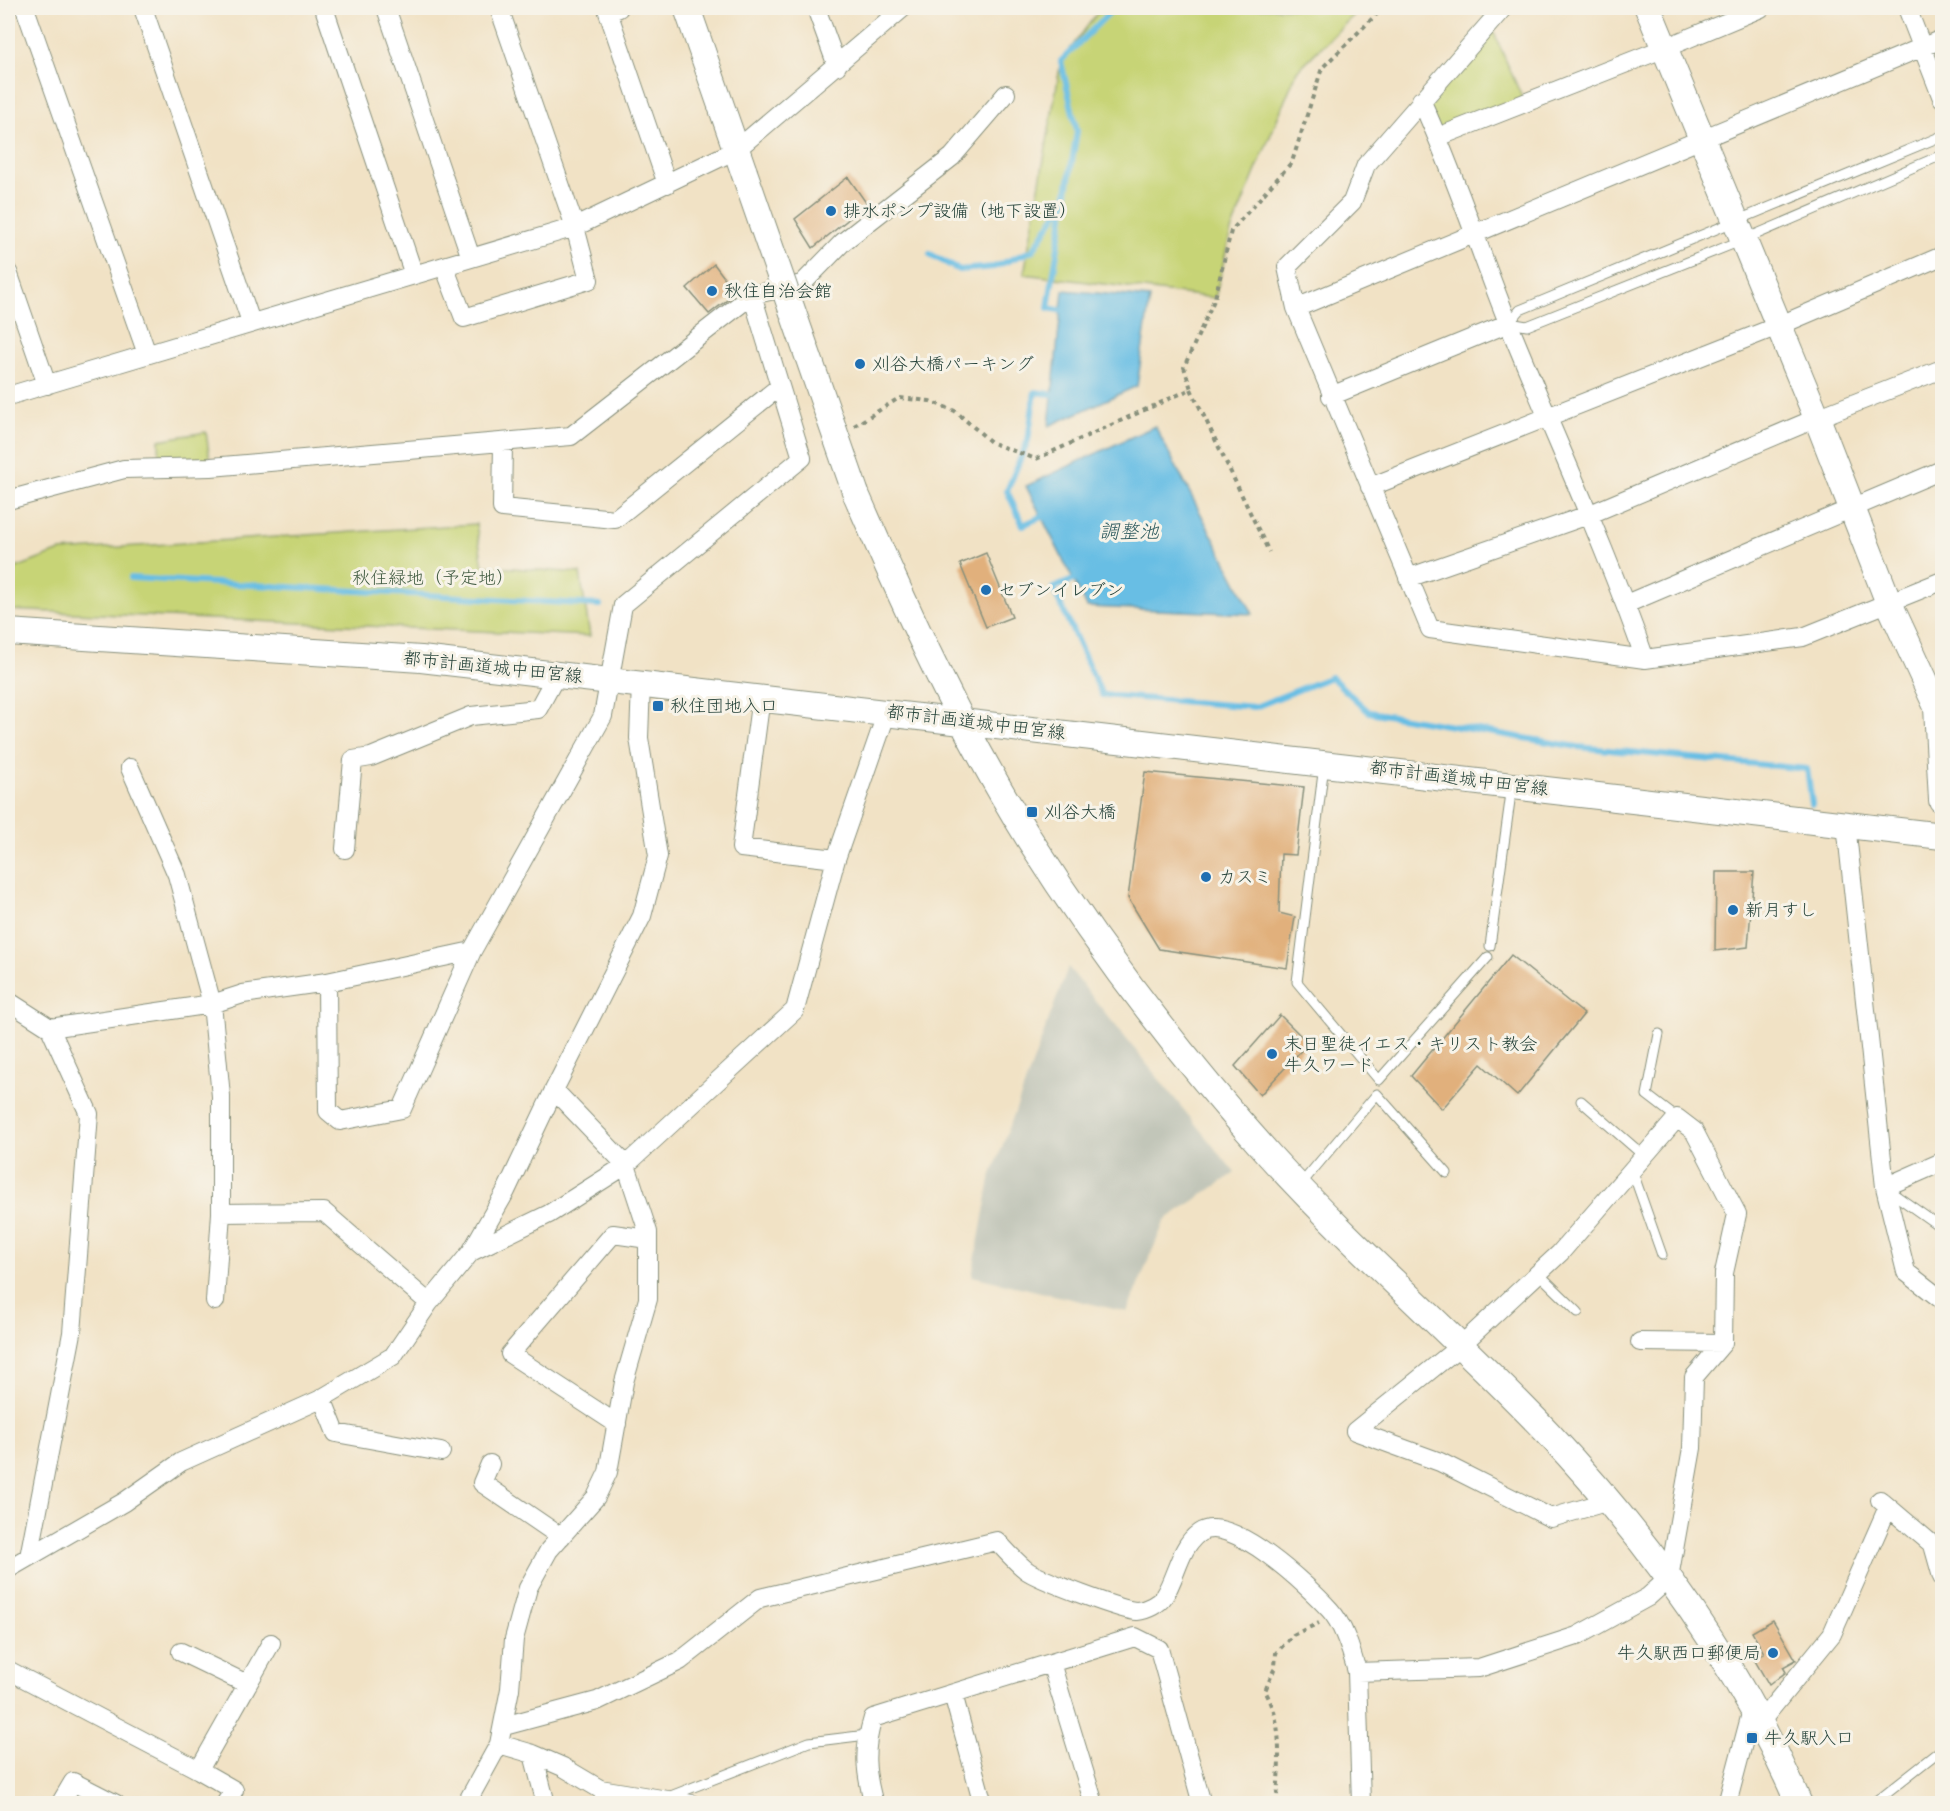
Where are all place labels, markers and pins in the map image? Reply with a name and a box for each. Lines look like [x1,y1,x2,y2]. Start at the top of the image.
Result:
place label: 排水ポンプ設備（地下設置） [843,201,1077,224]
marker: 排水ポンプ設備（地下設置） [824,204,838,218]
place label: 秋住自治会館 [724,282,832,304]
marker: 秋住自治会館 [705,284,719,298]
place label: 刈谷大橋パーキング [872,355,1034,377]
marker: 刈谷大橋パーキング [853,357,867,371]
place label: セブンイレブン [998,581,1124,603]
marker: セブンイレブン [979,583,993,597]
place label: 秋住団地入口 [670,697,778,719]
marker: 秋住団地入口 [651,699,665,713]
place label: 刈谷大橋 [1044,803,1116,825]
marker: 刈谷大橋 [1025,805,1039,819]
place label: カスミ [1218,869,1272,890]
marker: カスミ [1199,870,1213,884]
place label: 新月すし [1745,901,1817,923]
marker: 新月すし [1726,903,1740,917]
place label: 末日聖徒イエス・キリスト教会 牛久ワード [1284,1035,1537,1078]
marker: 末日聖徒イエス・キリスト教会 牛久ワード [1265,1047,1279,1061]
place label: 牛久駅西口郵便局 [1617,1644,1761,1666]
marker: 牛久駅西口郵便局 [1766,1646,1780,1660]
place label: 牛久駅入口 [1764,1729,1854,1751]
marker: 牛久駅入口 [1745,1731,1759,1745]

